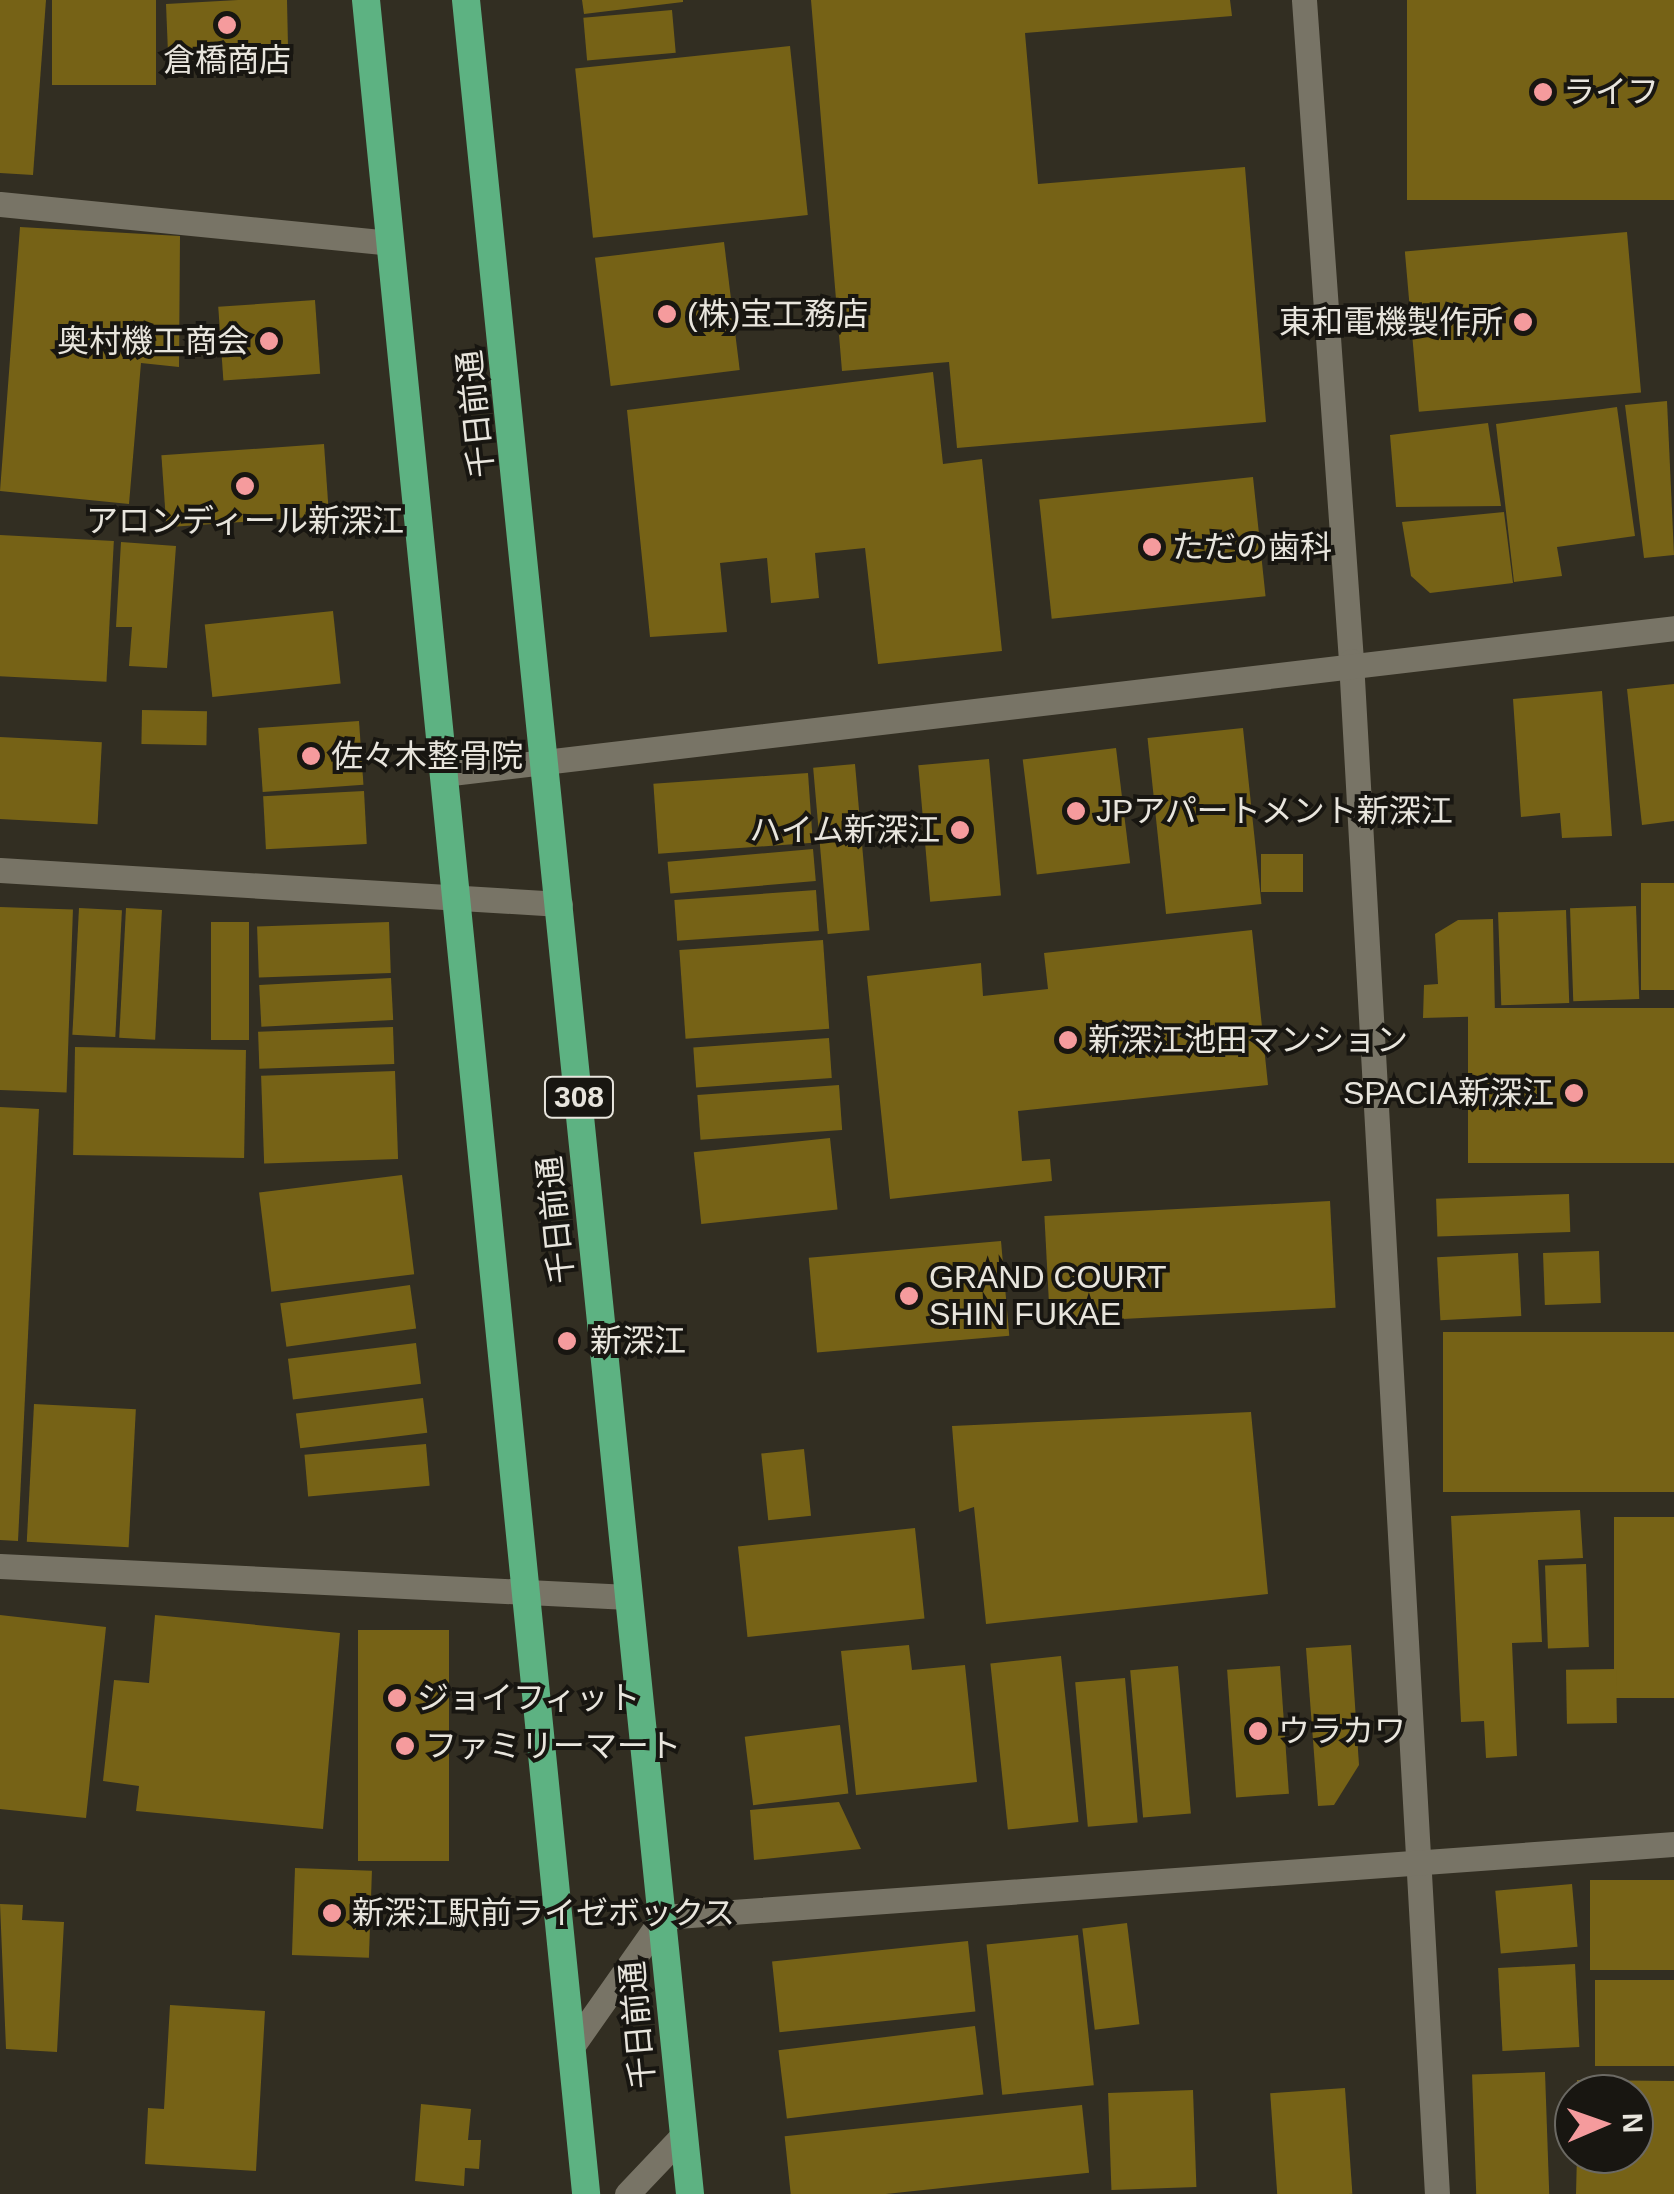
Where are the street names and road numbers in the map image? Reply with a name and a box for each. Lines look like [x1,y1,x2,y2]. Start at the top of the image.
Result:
street label: 千日前通 [450,348,502,480]
road number: 308 [542,1072,616,1122]
street label: 千日前通 [530,1154,582,1286]
street label: 千日前通 [613,1960,663,2090]

